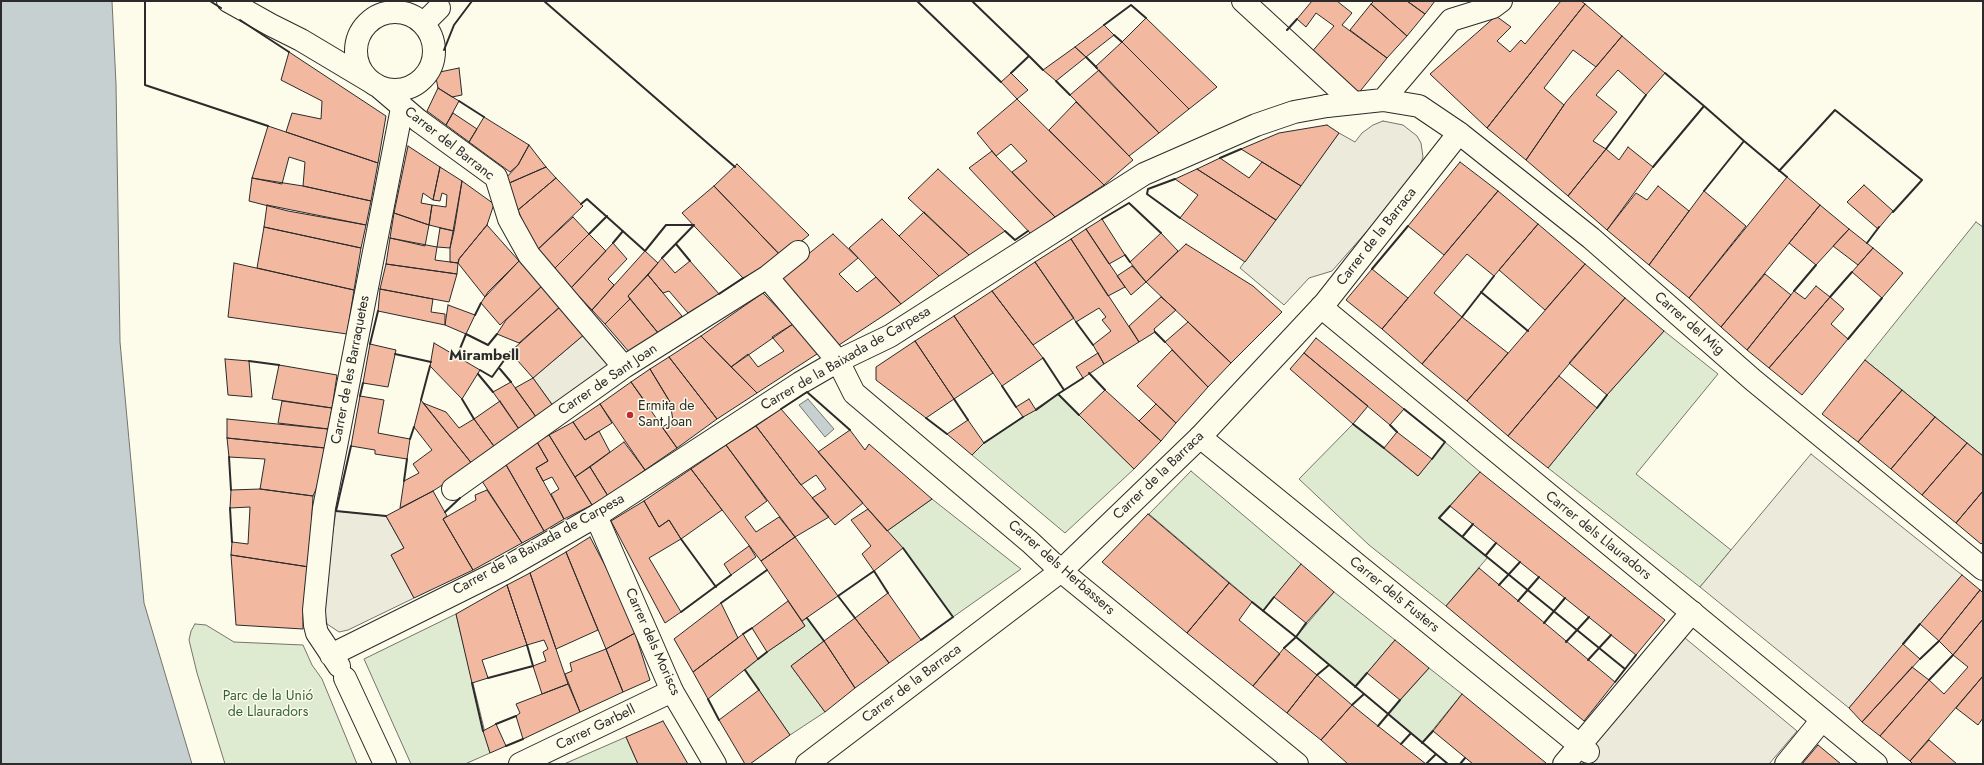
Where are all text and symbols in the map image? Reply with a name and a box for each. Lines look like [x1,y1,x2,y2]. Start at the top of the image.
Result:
street label: Carrer del Barranc [401,104,497,184]
street label: Carrer de la Barraca [1334,185,1420,289]
street label: Carrer del Mig [1650,289,1728,359]
street label: Carrer de les Barraquetes [328,294,374,446]
street label: Carrer de la Baixada de Carpesa [758,303,934,415]
street label: Carrer de Sant Joan [555,341,661,419]
district label: Mirambell [449,347,519,365]
place label: Ermita de Sant Joan [638,399,695,432]
marker: Ermita de Sant Joan [625,410,635,420]
street label: Carrer de la Barraca [1110,428,1208,524]
street label: Carrer dels Llauradors [1542,488,1654,584]
street label: Carrer de la Baixada de Carpesa [450,491,628,599]
street label: Carrer dels Herbassers [1004,517,1118,619]
street label: Carrer dels Fusters [1346,554,1442,636]
street label: Carrer dels Moriscs [621,586,683,698]
street label: Carrer de la Barraca [859,641,965,727]
park label: Parc de la Unió de Llauradors [223,689,313,722]
street label: Carrer Garbell [554,702,638,754]

